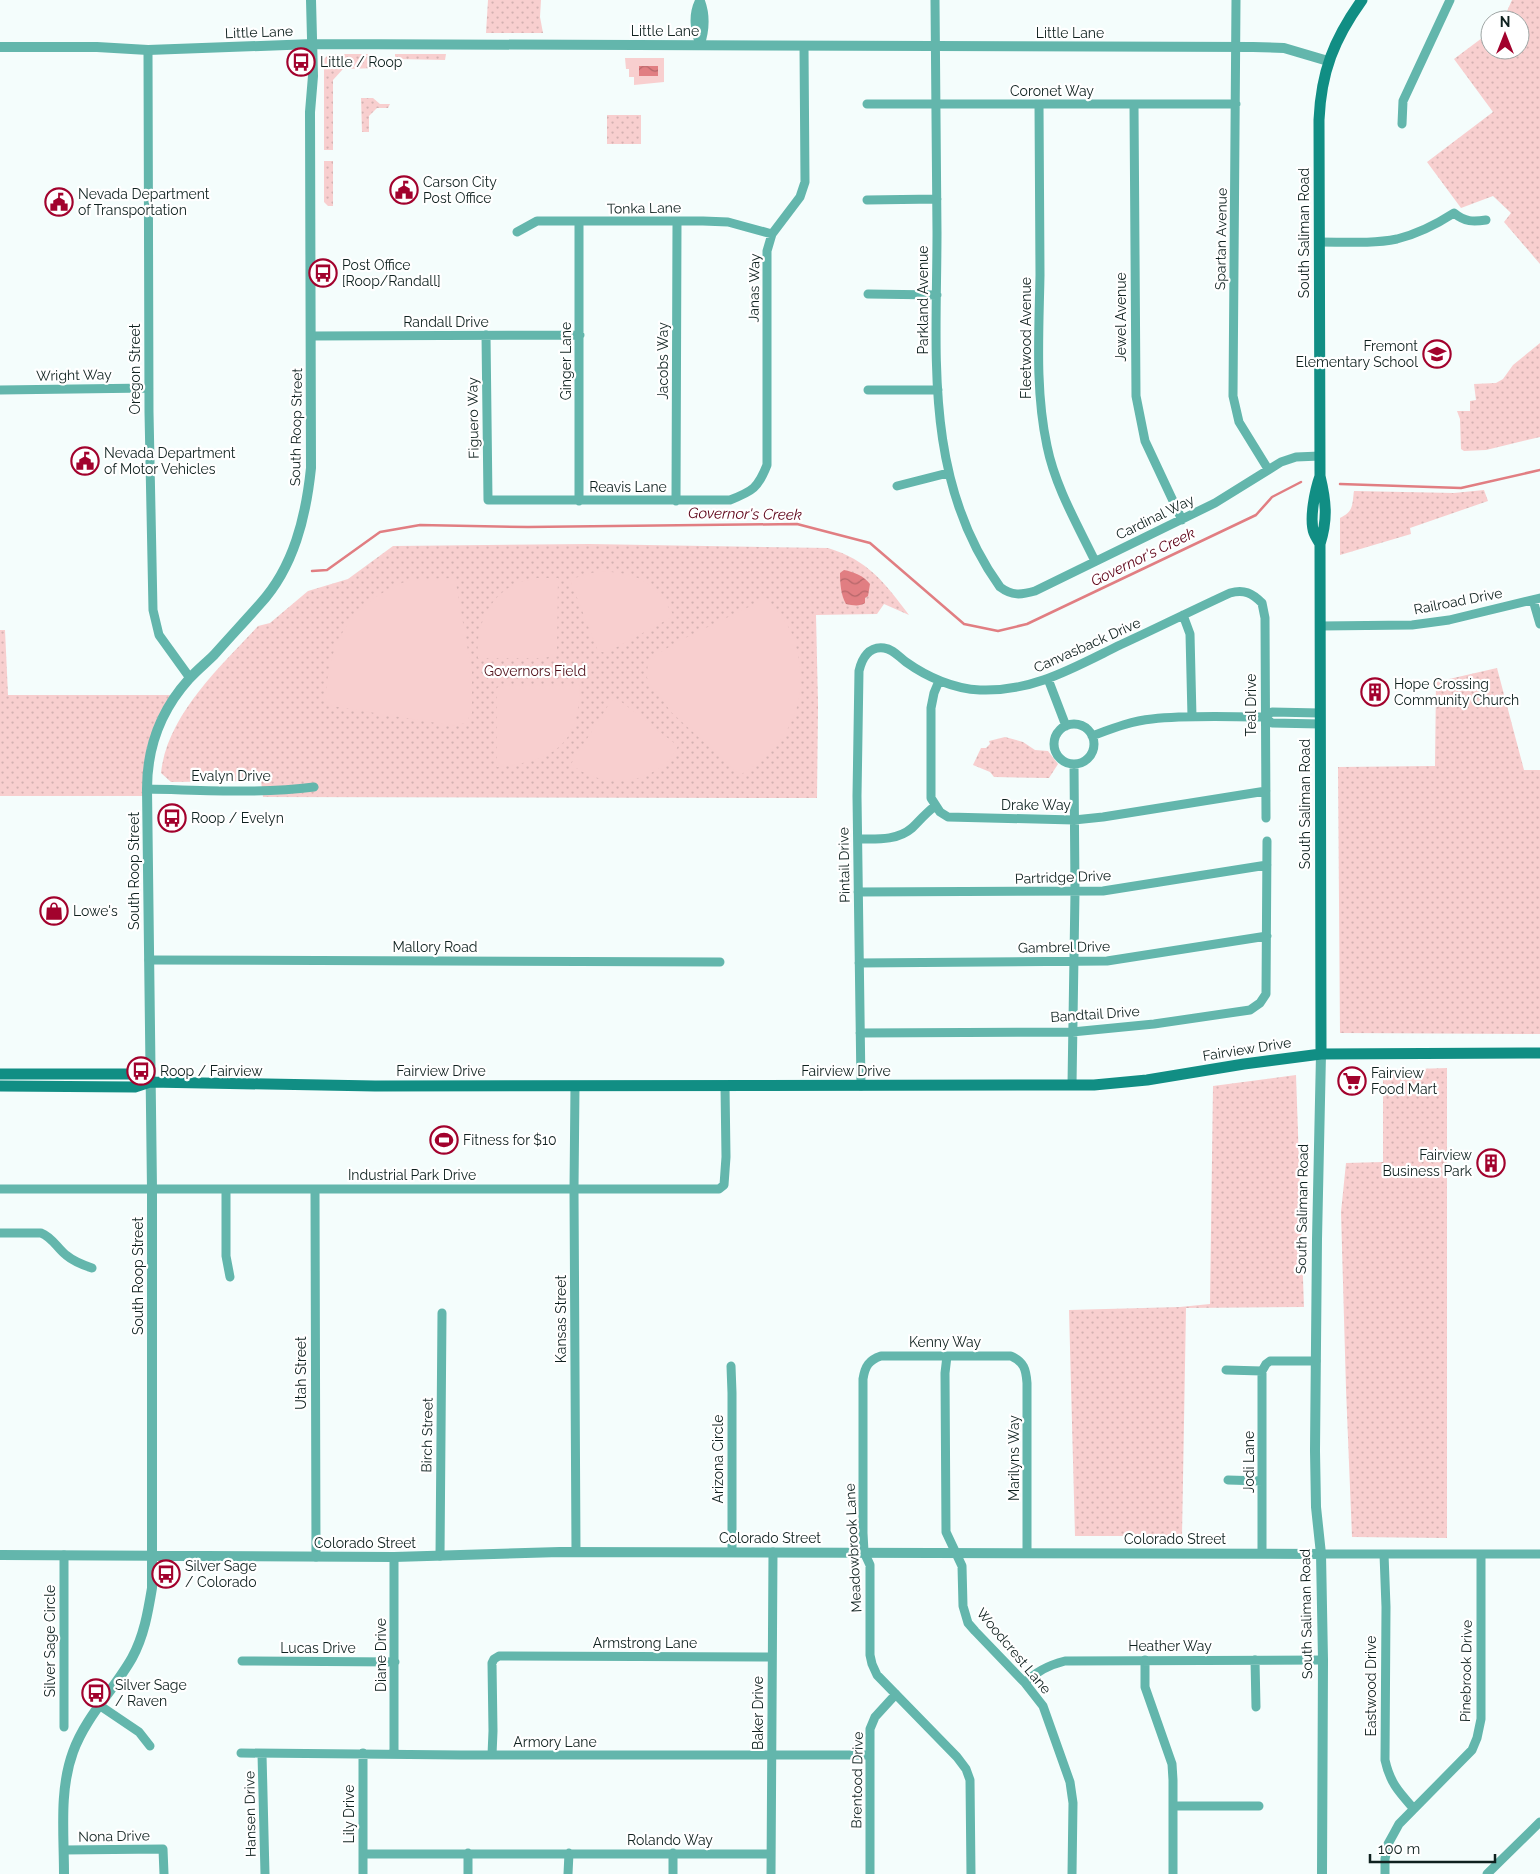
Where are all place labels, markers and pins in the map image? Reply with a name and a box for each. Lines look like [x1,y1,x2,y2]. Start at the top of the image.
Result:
bus stop icon: Little / Roop [286,47,316,77]
place label: Little / Roop [320,54,403,70]
place label: Carson City Post Office [423,174,497,206]
public building icon: Carson City Post Office [389,175,419,205]
place label: Nevada Department of Transportation [78,186,210,218]
public building icon: Nevada Department of Transportation [44,187,74,217]
place label: Post Office [Roop/Randall] [342,257,441,289]
bus stop icon: Post Office [Roop/Randall] [308,258,338,288]
place label: Fremont Elementary School [1295,338,1418,370]
school or university icon: Fremont Elementary School [1422,339,1452,369]
place label: Nevada Department of Motor Vehicles [104,445,236,477]
public building icon: Nevada Department of Motor Vehicles [70,446,100,476]
place label: Hope Crossing Community Church [1394,676,1519,708]
building icon: Hope Crossing Community Church [1360,677,1390,707]
bus stop icon: Roop / Evelyn [157,803,187,833]
place label: Roop / Evelyn [191,810,284,826]
shop icon: Lowe's [39,896,69,926]
place label: Lowe's [73,903,118,919]
bus stop icon: Roop / Fairview [126,1056,156,1086]
place label: Roop / Fairview [160,1063,263,1079]
place label: Fairview Food Mart [1371,1065,1437,1097]
supermarket icon: Fairview Food Mart [1337,1066,1367,1096]
sports icon: Fitness for $10 [429,1125,459,1155]
place label: Fitness for $10 [463,1132,557,1148]
place label: Fairview Business Park [1382,1147,1473,1179]
building icon: Fairview Business Park [1476,1148,1506,1178]
place label: Silver Sage / Colorado [185,1558,257,1590]
bus stop icon: Silver Sage / Colorado [151,1559,181,1589]
place label: Silver Sage / Raven [115,1677,187,1709]
bus stop icon: Silver Sage / Raven [81,1678,111,1708]

